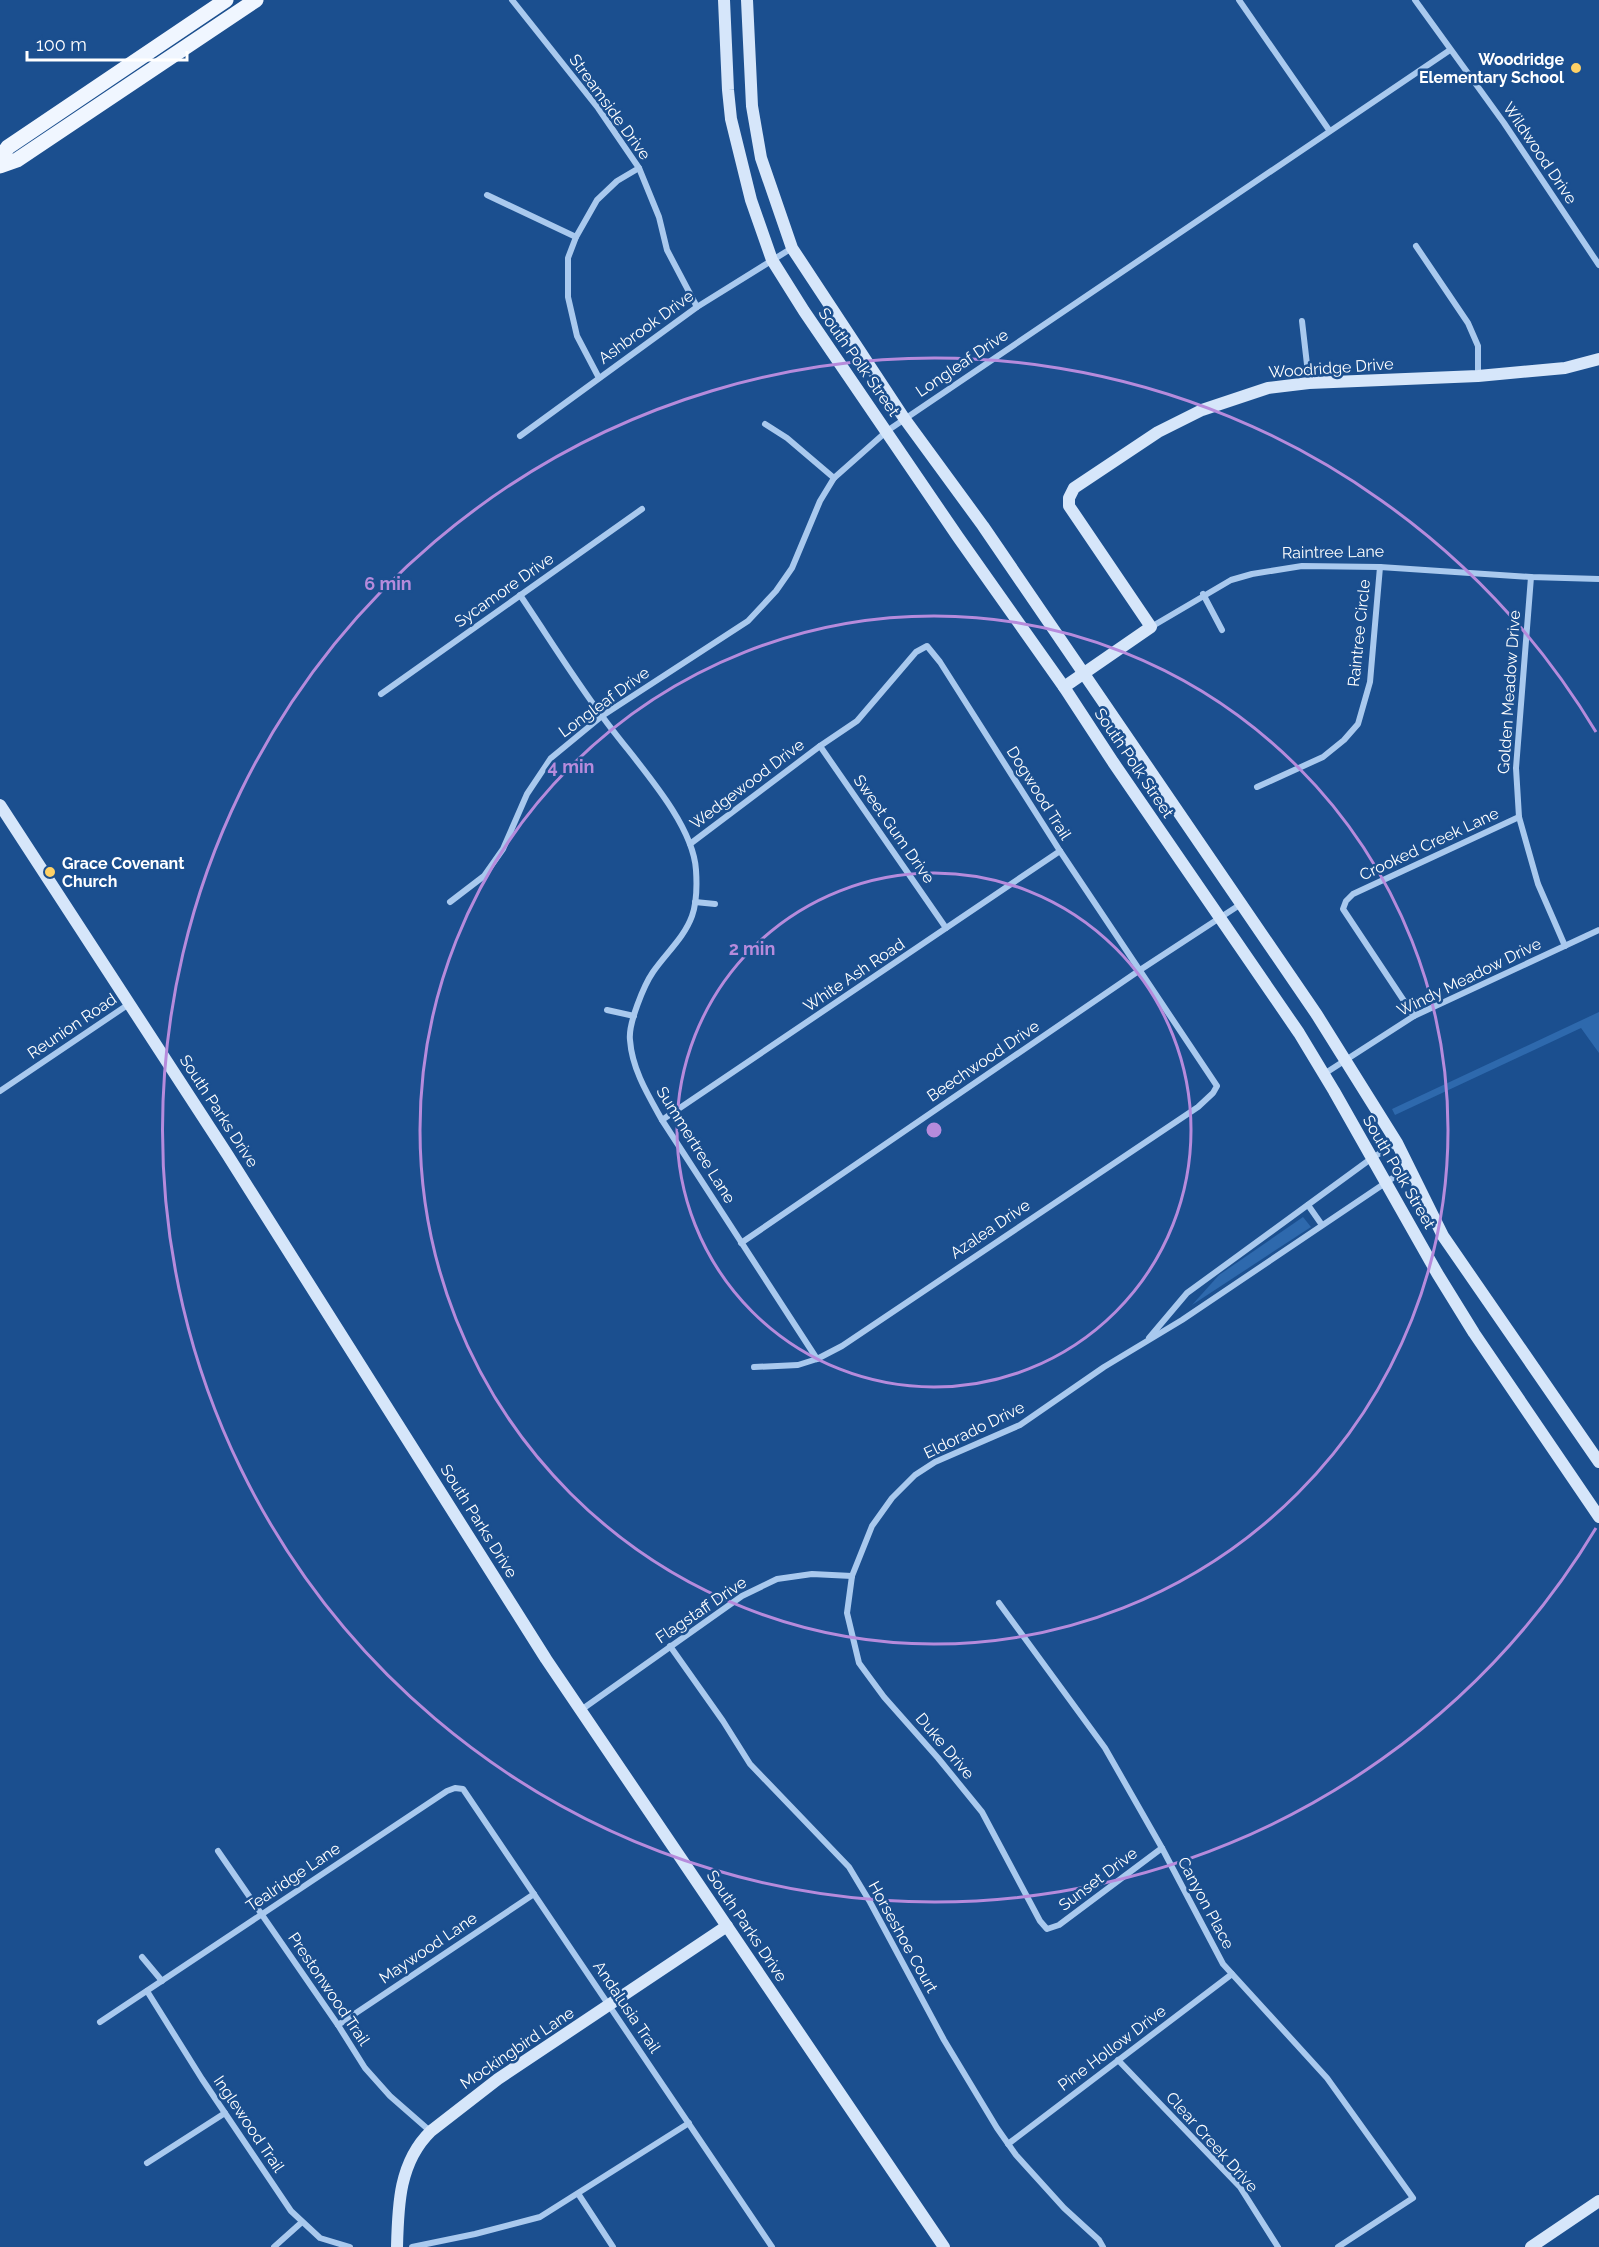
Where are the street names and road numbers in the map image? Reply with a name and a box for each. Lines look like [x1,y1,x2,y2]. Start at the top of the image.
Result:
street label: Streamside Drive [565,50,655,164]
street label: Wildwood Drive [1499,99,1581,207]
street label: Ashbrook Drive [595,286,697,368]
street label: South Polk Street [814,304,904,420]
street label: Longleaf Drive [912,325,1012,401]
street label: Woodridge Drive [1268,354,1394,382]
street label: Raintree Lane [1282,542,1384,562]
street label: Sycamore Drive [451,549,557,631]
street label: Raintree Circle [1344,578,1374,688]
street label: Golden Meadow Drive [1494,609,1524,775]
street label: Longleaf Drive [555,663,653,741]
street label: South Polk Street [1090,705,1178,822]
street label: Wedgewood Drive [686,735,808,833]
street label: Dogwood Trail [1003,743,1076,844]
street label: Sweet Gum Drive [849,771,939,887]
street label: Crooked Creek Lane [1356,803,1502,885]
street label: White Ash Road [800,934,908,1016]
street label: Windy Meadow Drive [1394,934,1544,1020]
street label: Reunion Road [24,989,120,1063]
street label: Beechwood Drive [923,1016,1043,1106]
street label: South Parks Drive [176,1051,262,1171]
street label: Summertree Lane [652,1083,740,1207]
street label: South Polk Street [1359,1112,1440,1233]
street label: Azalea Drive [946,1195,1034,1263]
street label: Eldorado Drive [921,1397,1027,1463]
street label: South Parks Drive [436,1461,522,1581]
street label: Flagstaff Drive [652,1573,750,1647]
street label: Duke Drive [912,1709,978,1783]
street label: Tealridge Lane [242,1838,344,1916]
street label: Sunset Drive [1055,1843,1141,1915]
street label: Canyon Place [1174,1854,1238,1952]
street label: South Parks Drive [703,1867,791,1985]
street label: Horseshoe Court [864,1878,942,1997]
street label: Maywood Lane [376,1908,480,1988]
street label: Prestonwood Trail [284,1929,374,2050]
street label: Andalusia Trail [589,1957,665,2057]
street label: Pine Hollow Drive [1054,2001,1170,2095]
street label: Mockingbird Lane [457,2003,577,2093]
street label: Inglewood Trail [210,2072,289,2176]
street label: Clear Creek Drive [1162,2088,1262,2196]

